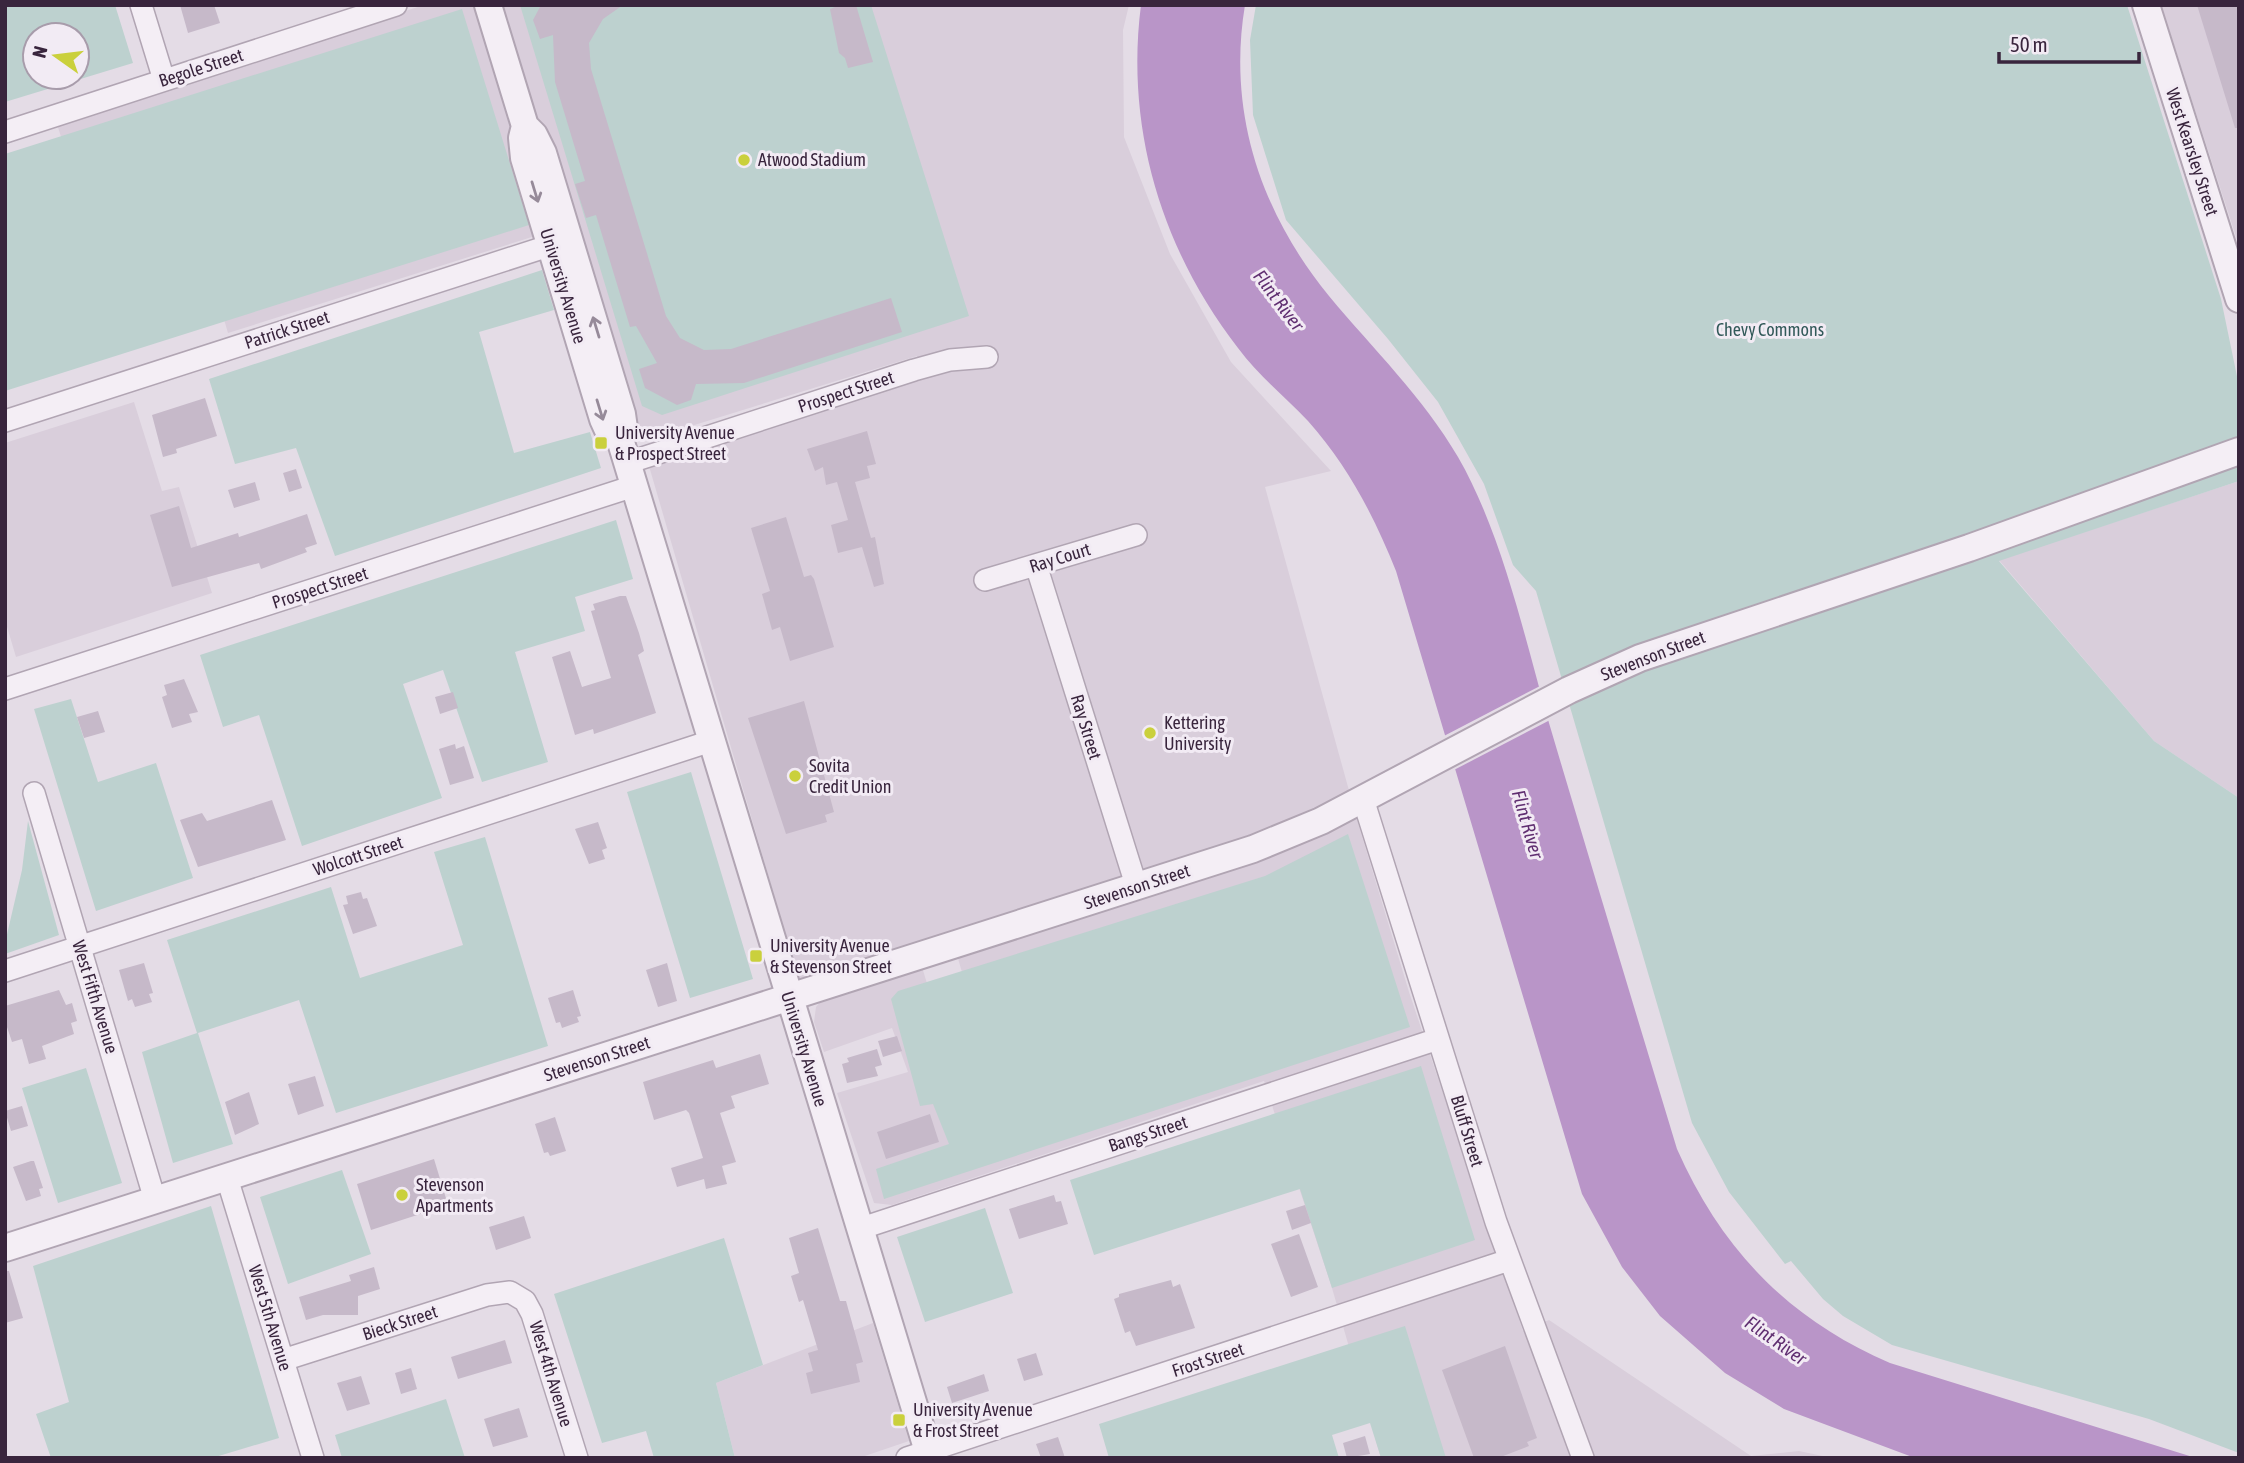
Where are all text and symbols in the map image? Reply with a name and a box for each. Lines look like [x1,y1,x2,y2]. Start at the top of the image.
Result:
north arrow [21,21,91,91]
scale bar [1999,21,2139,65]
text: 50 m [2010,32,2048,56]
text: N [27,44,52,60]
street label: Begole Street [156,44,246,91]
street label: West Kearsley Street [2162,85,2223,218]
place label: Atwood Stadium [758,149,866,170]
marker: Atwood Stadium [736,152,752,168]
one-way arrow [529,181,542,203]
street label: University Avenue [536,226,591,346]
water label: Flint River [1249,265,1310,336]
street label: Patrick Street [242,306,332,353]
one-way arrow [589,316,602,338]
park label: Chevy Commons [1716,319,1824,340]
street label: Prospect Street [795,366,896,417]
one-way arrow [595,399,608,421]
place label: University Avenue & Prospect Street [615,422,735,464]
marker: University Avenue & Prospect Street [593,435,609,451]
street label: Ray Court [1027,538,1093,577]
street label: Prospect Street [269,562,370,613]
street label: Stevenson Street [1598,626,1708,685]
street label: Ray Street [1067,692,1106,762]
place label: Kettering University [1164,712,1231,754]
marker: Kettering University [1142,725,1158,741]
place label: Sovita Credit Union [809,755,892,797]
marker: Sovita Credit Union [787,768,803,784]
water label: Flint River [1508,787,1549,862]
street label: Wolcott Street [310,831,405,880]
street label: Stevenson Street [1081,860,1192,914]
place label: University Avenue & Stevenson Street [770,935,892,977]
street label: West Fifth Avenue [68,938,123,1056]
marker: University Avenue & Stevenson Street [748,948,764,964]
street label: University Avenue [777,989,832,1109]
street label: Stevenson Street [541,1032,652,1086]
street label: Bluff Street [1447,1093,1488,1169]
street label: Bangs Street [1106,1111,1190,1156]
place label: Stevenson Apartments [416,1174,493,1216]
marker: Stevenson Apartments [394,1187,410,1203]
street label: West 5th Avenue [244,1262,297,1373]
street label: Bieck Street [360,1301,440,1344]
water label: Flint River [1741,1311,1812,1370]
street label: West 4th Avenue [525,1318,578,1429]
street label: Frost Street [1169,1338,1246,1381]
place label: University Avenue & Frost Street [913,1399,1033,1441]
marker: University Avenue & Frost Street [891,1412,907,1428]

